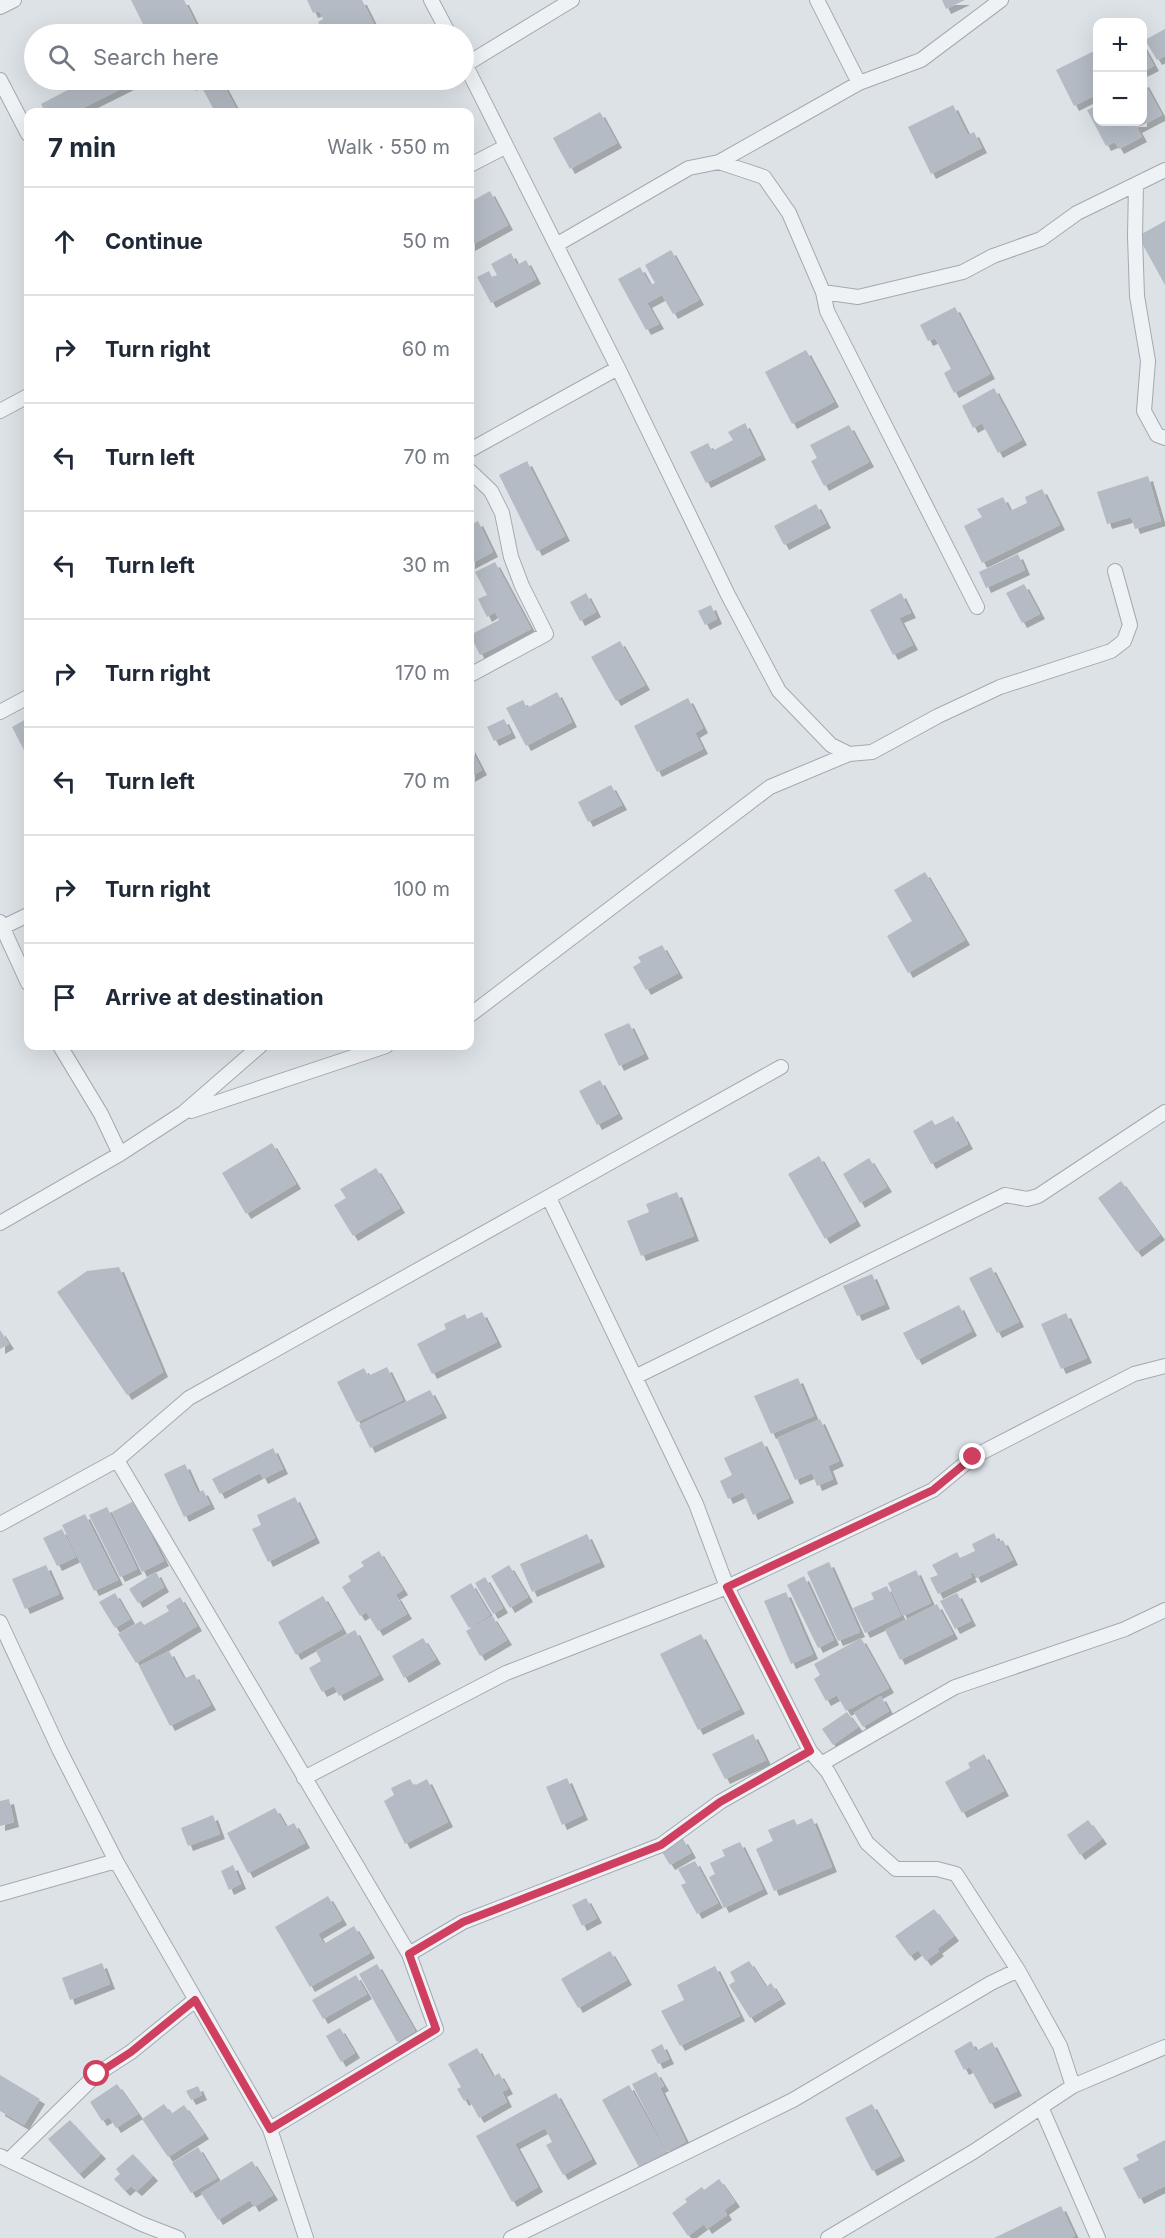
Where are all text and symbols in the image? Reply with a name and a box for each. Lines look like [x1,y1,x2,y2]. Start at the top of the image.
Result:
map controls [1093,18,1147,126]
button: + [1093,18,1147,72]
search box [24,24,474,90]
icon: search [45,41,78,74]
text: Search here [93,44,219,70]
button: − [1093,72,1147,126]
text: 7 min [48,132,116,163]
text: Walk · 550 m [327,135,450,159]
icon: ahead [48,225,81,258]
text: Continue [105,228,203,254]
text: 50 m [402,229,450,253]
icon: right [48,333,81,366]
text: Turn right [105,336,211,362]
text: 60 m [402,337,450,361]
icon: left [48,441,81,474]
text: Turn left [105,444,195,470]
text: 70 m [403,445,450,469]
icon: left [48,549,81,582]
text: Turn left [105,552,195,578]
text: 30 m [402,553,450,577]
icon: right [48,657,81,690]
text: Turn right [105,660,211,686]
text: 170 m [395,661,450,685]
icon: left [48,765,81,798]
text: Turn left [105,768,195,794]
text: 70 m [403,769,450,793]
icon: right [48,873,81,906]
text: Turn right [105,876,211,902]
text: 100 m [393,877,450,901]
icon: arrive [48,981,81,1014]
text: Arrive at destination [105,984,324,1010]
route end [959,1443,985,1469]
route start [83,2060,109,2086]

